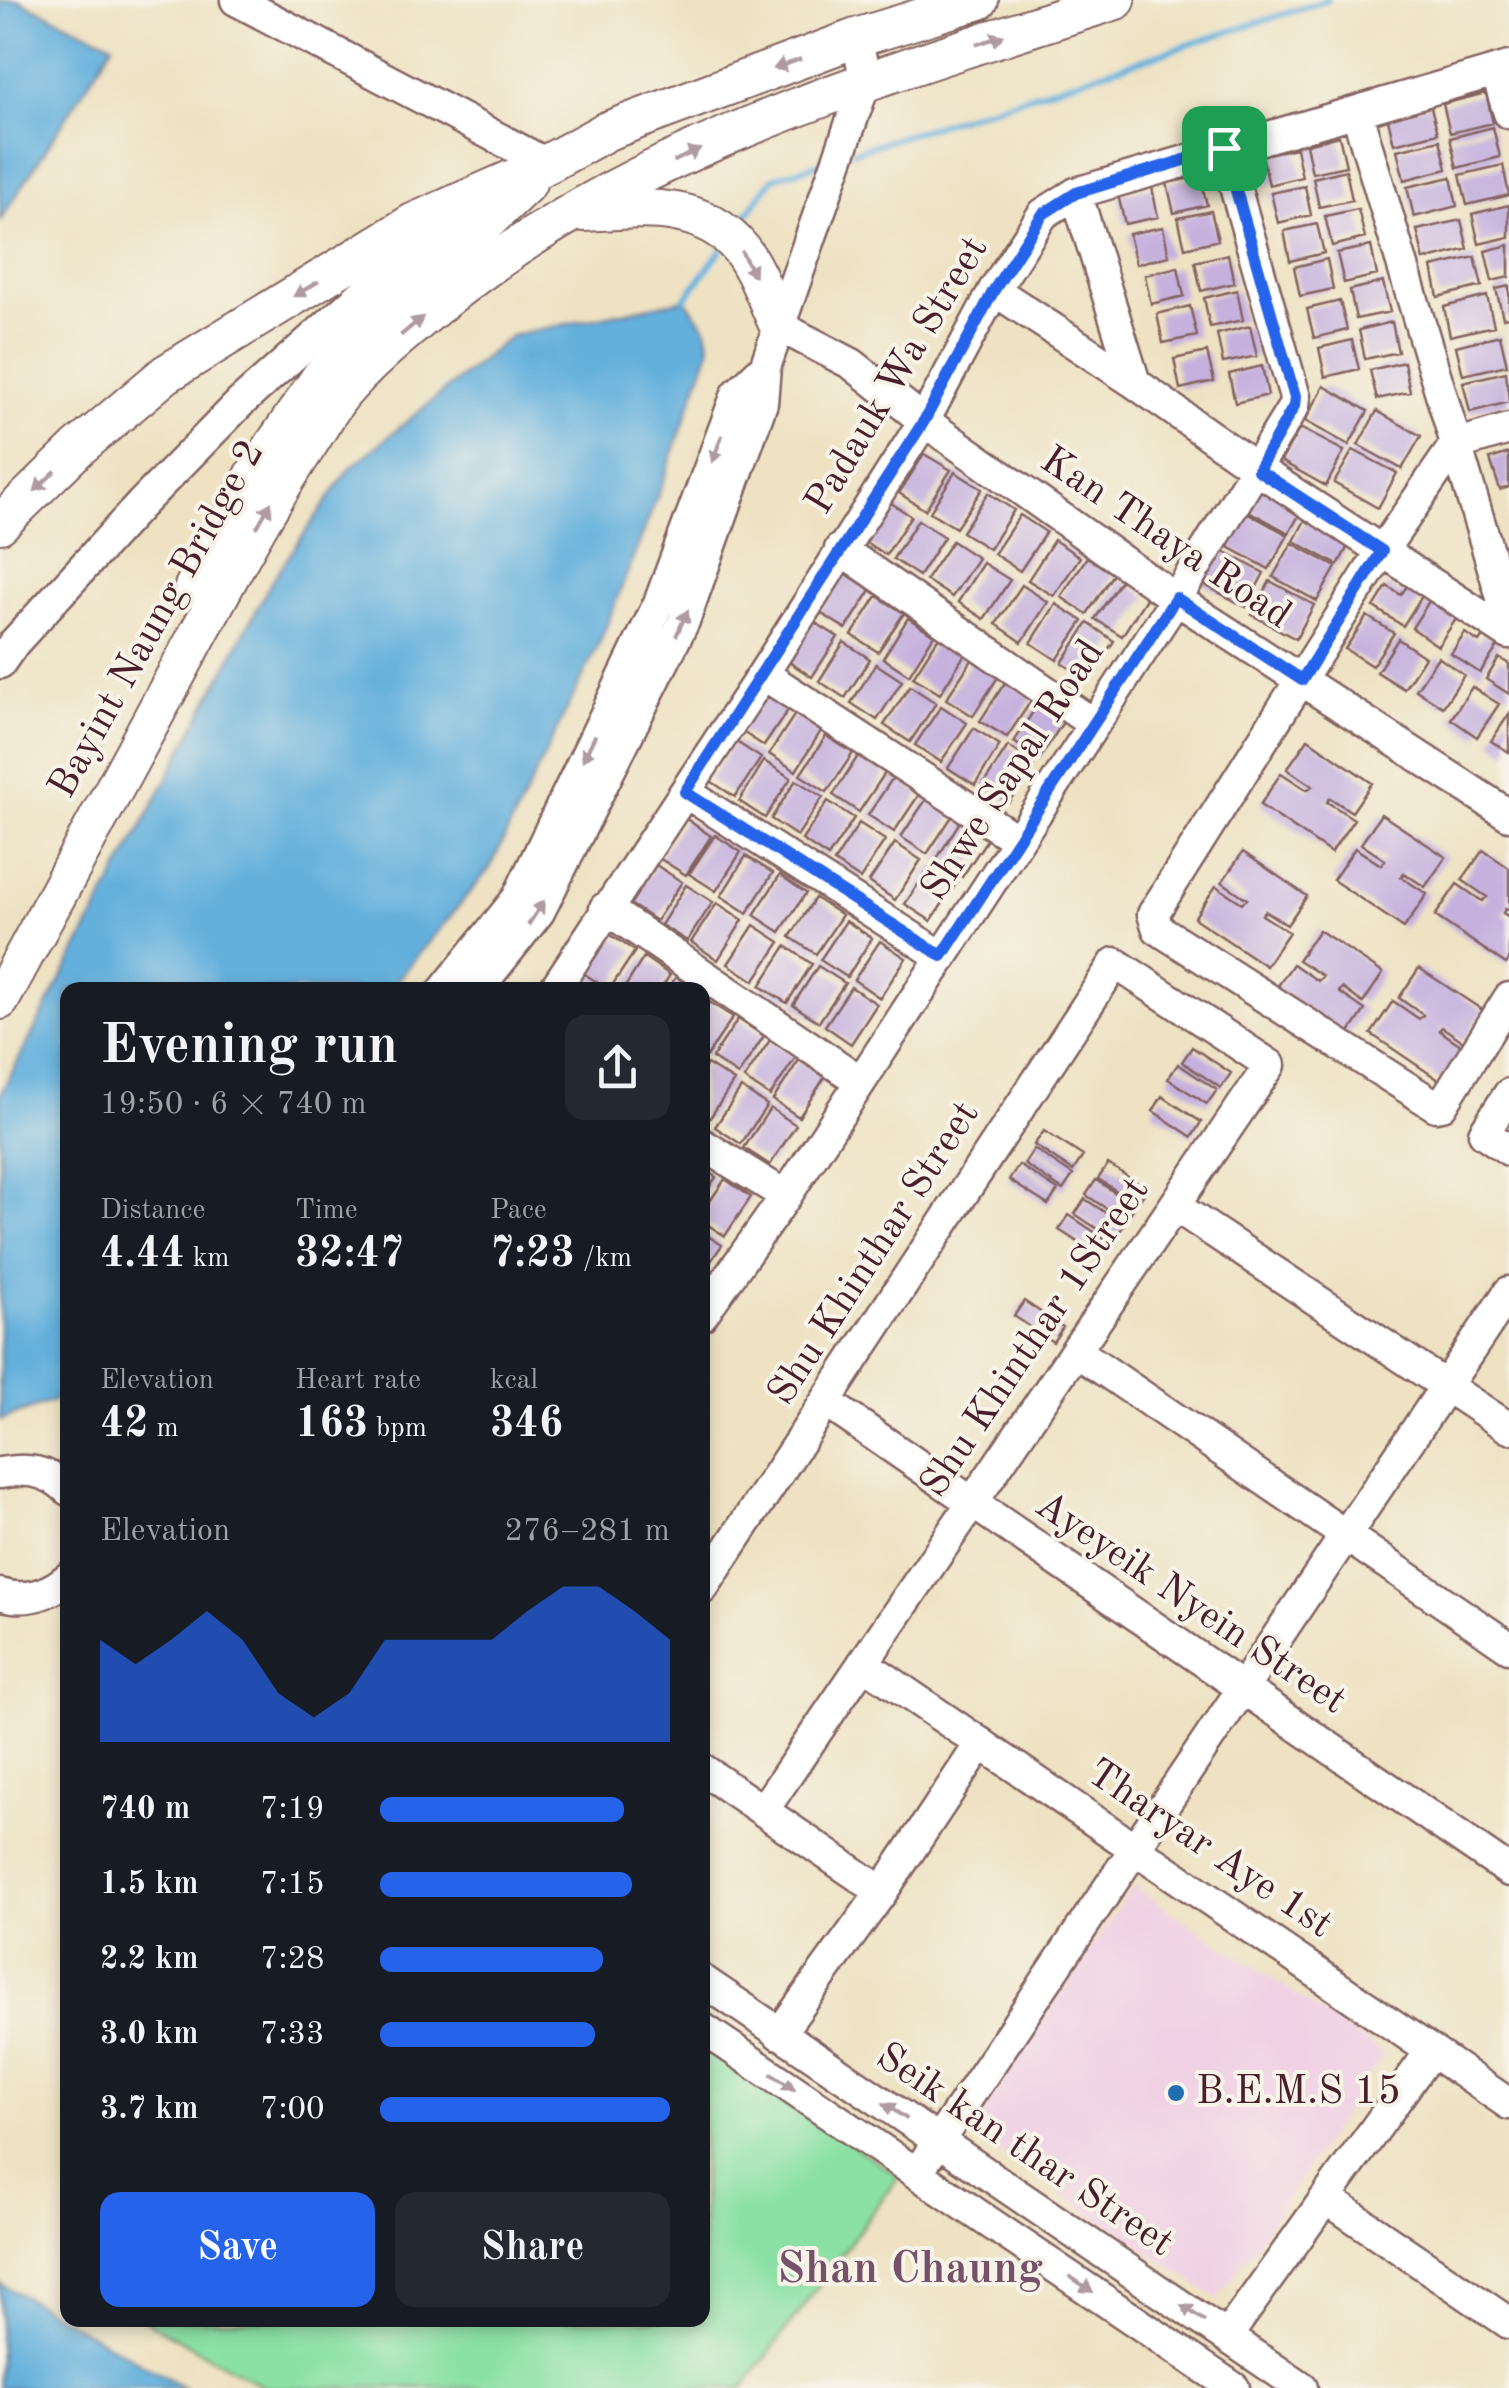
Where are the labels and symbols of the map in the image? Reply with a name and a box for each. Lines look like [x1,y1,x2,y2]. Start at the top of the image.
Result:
one-way arrow [976,32,1006,47]
one-way arrow [771,57,801,72]
pin [1182,106,1267,191]
one-way arrow [672,147,701,164]
street label: Padauk Wa Street [800,230,996,522]
one-way arrow [739,249,756,278]
one-way arrow [292,280,320,297]
one-way arrow [400,316,425,337]
street label: Bayint Naung Bridge 2 [43,435,273,805]
one-way arrow [708,435,724,465]
street label: Kan Thaya Road [1033,441,1297,637]
one-way arrow [33,468,57,492]
one-way arrow [255,501,273,529]
one-way arrow [674,608,690,638]
street label: Shwe Sapal Road [915,634,1113,908]
one-way arrow [581,734,598,763]
one-way arrow [527,899,545,926]
street label: Shu Khinthar Street [762,1095,988,1413]
street label: Shu Khinthar 1Street [914,1171,1158,1505]
street label: Ayeyeik Nyein Street [1027,1485,1353,1723]
street label: Tharyar Aye 1st [1079,1753,1339,1947]
street label: Seik kan thar Street [868,2037,1180,2265]
one-way arrow [770,2073,797,2091]
place label: B.E.M.S 15 [1196,2073,1401,2113]
marker: B.E.M.S 15 [1165,2082,1187,2104]
one-way arrow [881,2102,908,2121]
district label: Shan Chaung [777,2248,1043,2293]
one-way arrow [1068,2275,1095,2293]
one-way arrow [1179,2304,1206,2323]

